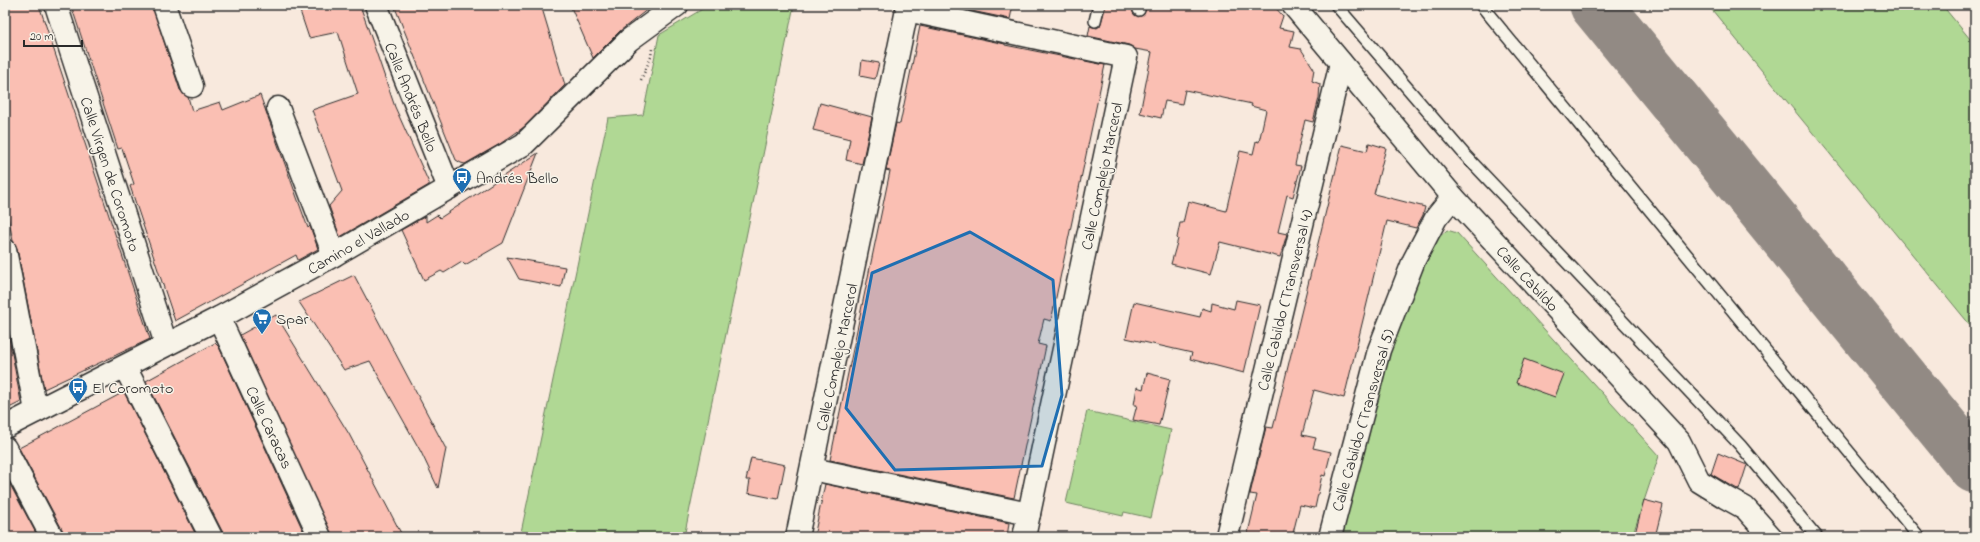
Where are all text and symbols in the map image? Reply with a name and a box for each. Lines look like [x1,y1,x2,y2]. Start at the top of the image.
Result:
scale bar [24,22,82,48]
text: 20 m [30,28,53,46]
street label: Calle Andrés Bello [377,39,443,156]
street label: Calle Virgen de Coromoto [73,94,145,255]
street label: Calle Complejo Marcerol [1076,100,1130,252]
bus stop icon: Andrés Bello [451,166,473,194]
place label: Andrés Bello [476,167,559,191]
street label: Camino el Vallado [304,204,414,282]
street label: Calle Cabildo (Transversal 4) [1252,207,1320,394]
street label: Calle Cabildo [1490,241,1564,318]
street label: Calle Complejo Marcerol [811,281,865,433]
supermarket icon: Spar [251,307,273,335]
place label: Spar [276,308,309,332]
street label: Calle Cabildo (Transversal 5) [1326,326,1402,514]
bus stop icon: El Coromoto [67,376,89,404]
place label: El Coromoto [92,377,173,401]
street label: Calle Caracas [239,382,298,473]

